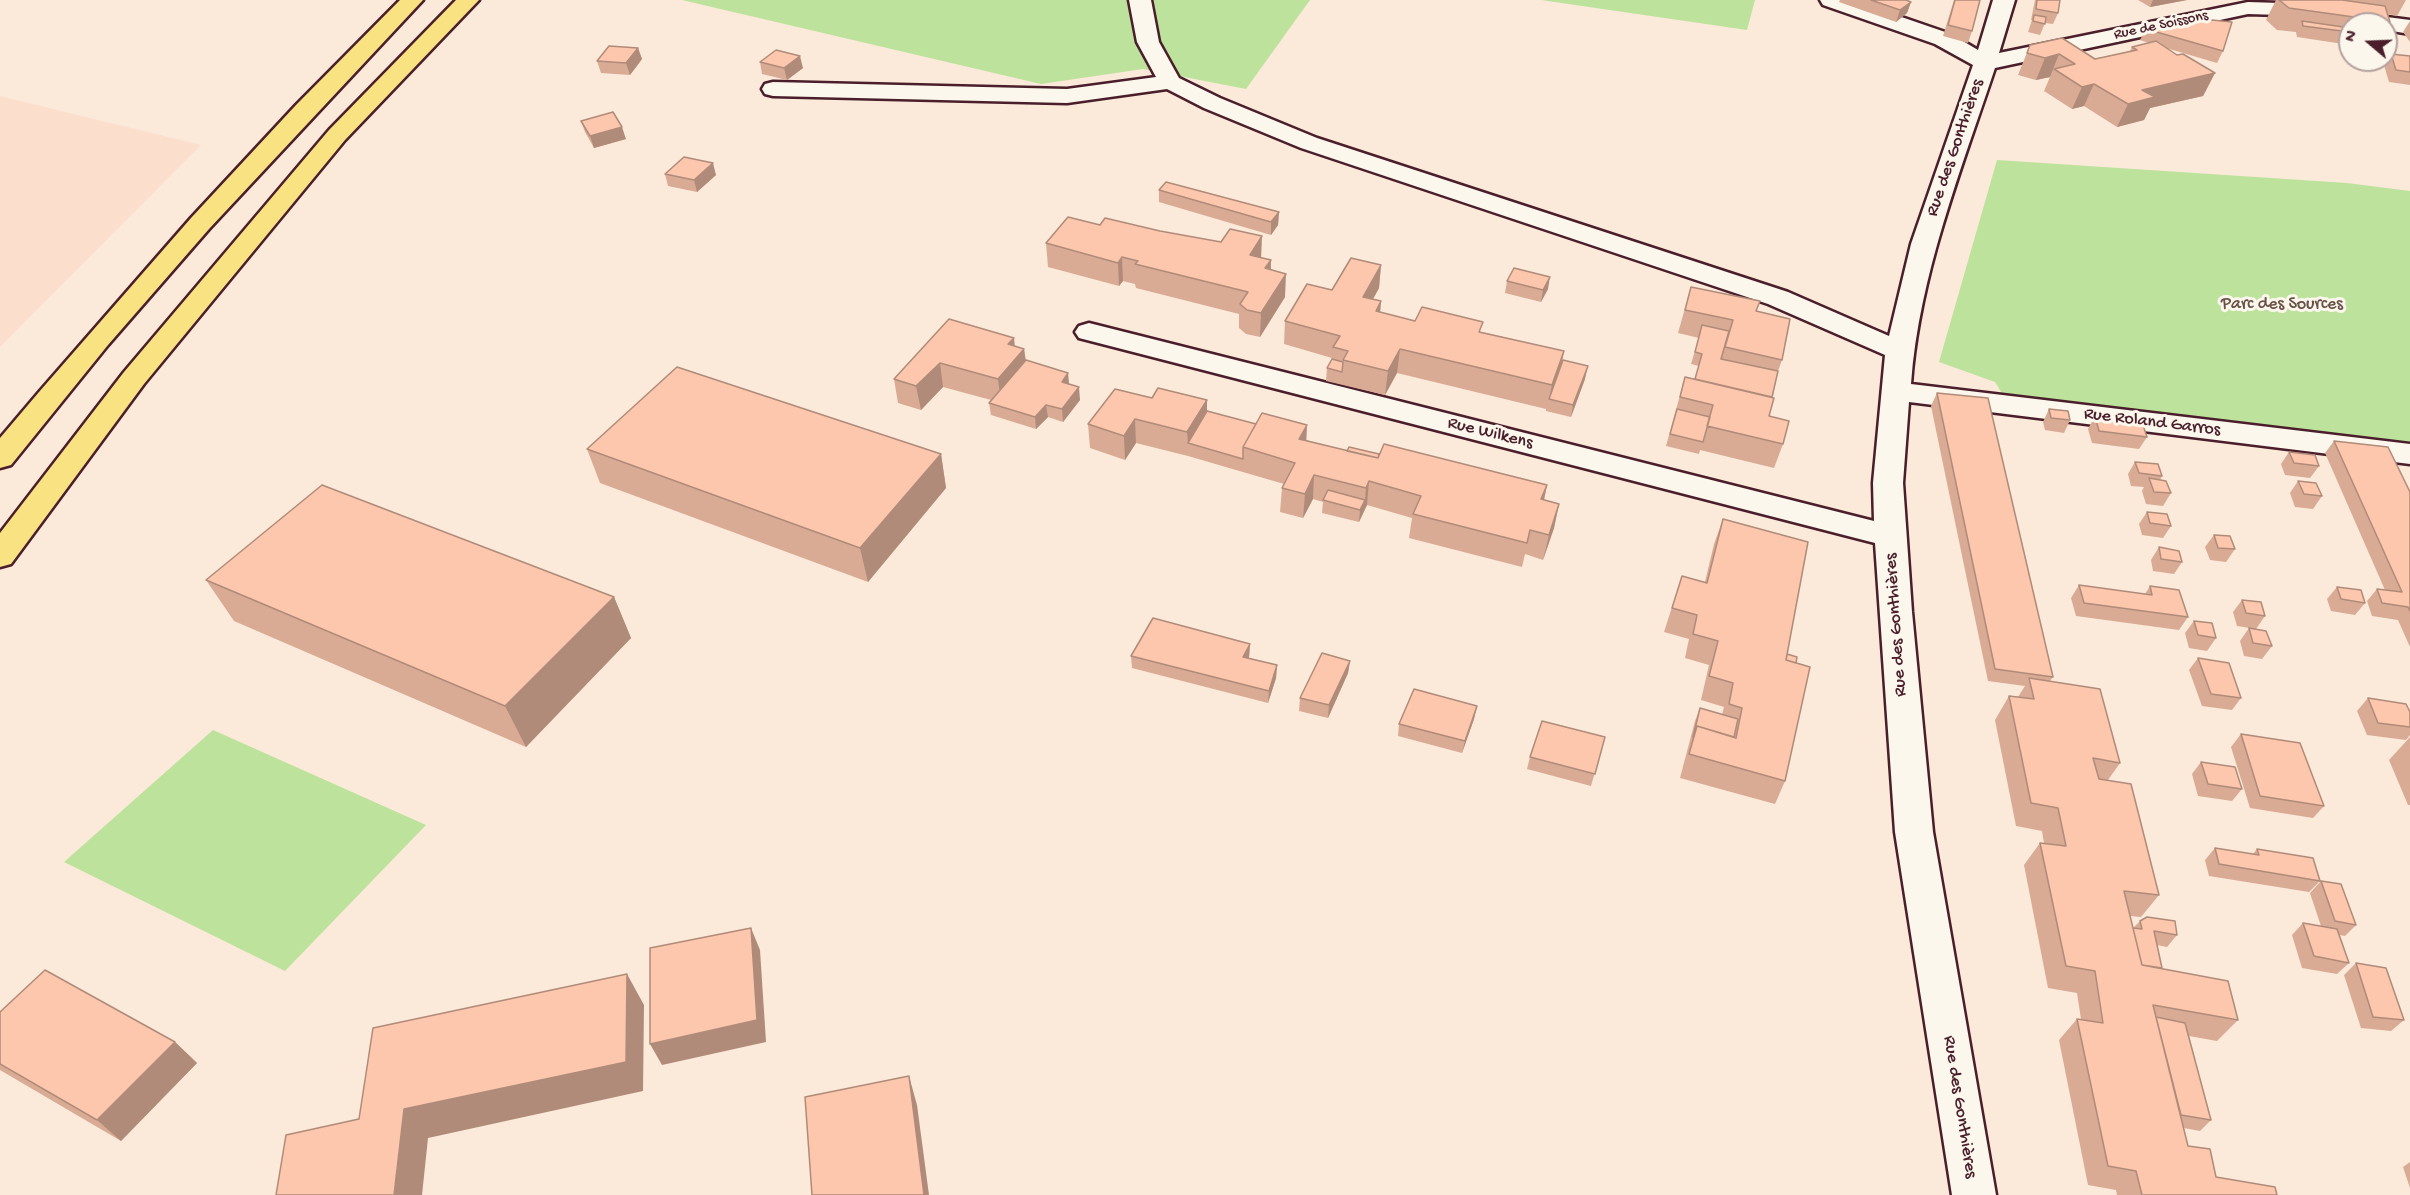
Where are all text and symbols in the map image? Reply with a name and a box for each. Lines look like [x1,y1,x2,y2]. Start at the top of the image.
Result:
street label: Rue de Soissons [2112,7,2210,45]
north arrow [2338,12,2398,72]
text: N [2342,29,2363,45]
street label: Rue des Gonthières [1922,76,1990,220]
park label: Parc des Sources [2221,294,2343,316]
street label: Rue Roland Garros [2082,404,2222,442]
street label: Rue Wilkens [1445,413,1535,455]
street label: Rue des Gonthières [1881,552,1913,698]
street label: Rue des Gonthières [1937,1034,1981,1180]

